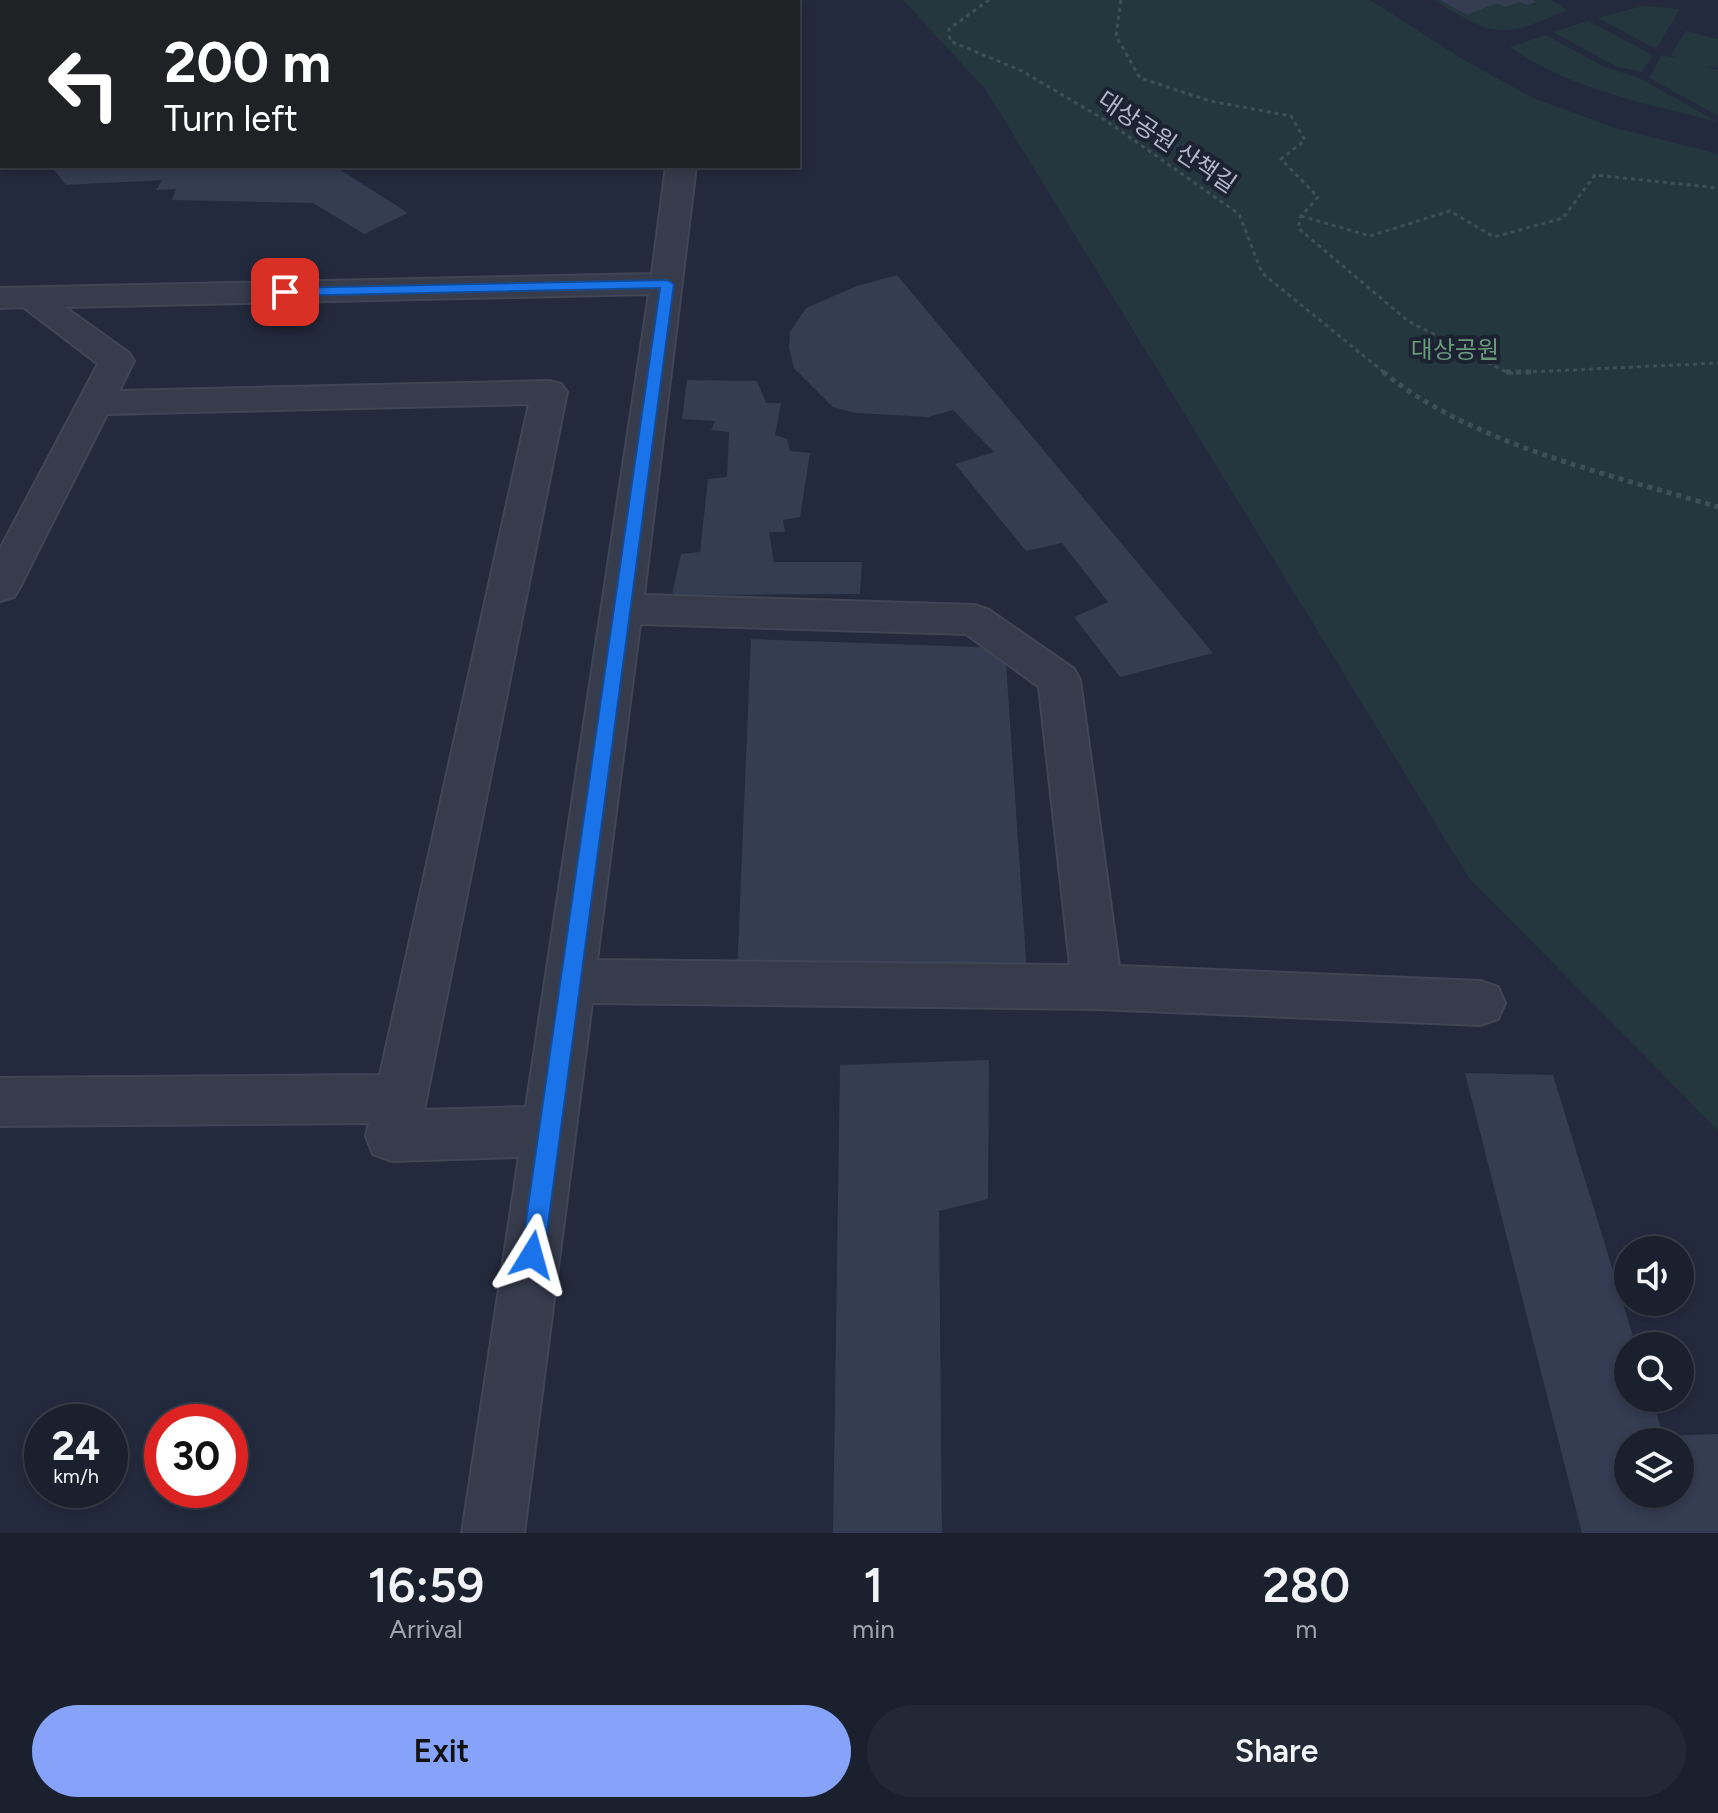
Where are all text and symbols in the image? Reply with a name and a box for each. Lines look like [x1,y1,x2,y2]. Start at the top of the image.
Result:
text: 200 m [164,29,331,96]
icon: left [32,32,136,136]
street label: 대상공원 산책길 [1093,85,1242,198]
text: Turn left [164,97,298,140]
pin [251,258,319,326]
icon: arrive [263,270,307,314]
park label: 대상공원 [1411,335,1499,364]
position arrow [490,1213,574,1297]
map controls [1614,1236,1694,1508]
button: sound [1614,1236,1694,1316]
button: search [1614,1332,1694,1412]
speed limit sign: 30 [144,1404,248,1508]
text: 24 [52,1422,100,1470]
button: layers [1614,1428,1694,1508]
text: km/h [53,1464,99,1488]
text: 16:59 [368,1556,484,1614]
text: 1 [863,1556,883,1614]
text: 280 [1262,1556,1350,1614]
text: Arrival [389,1613,463,1645]
text: min [852,1613,895,1645]
text: m [1295,1613,1317,1645]
button: Exit [32,1705,851,1797]
button: Share [867,1705,1686,1797]

